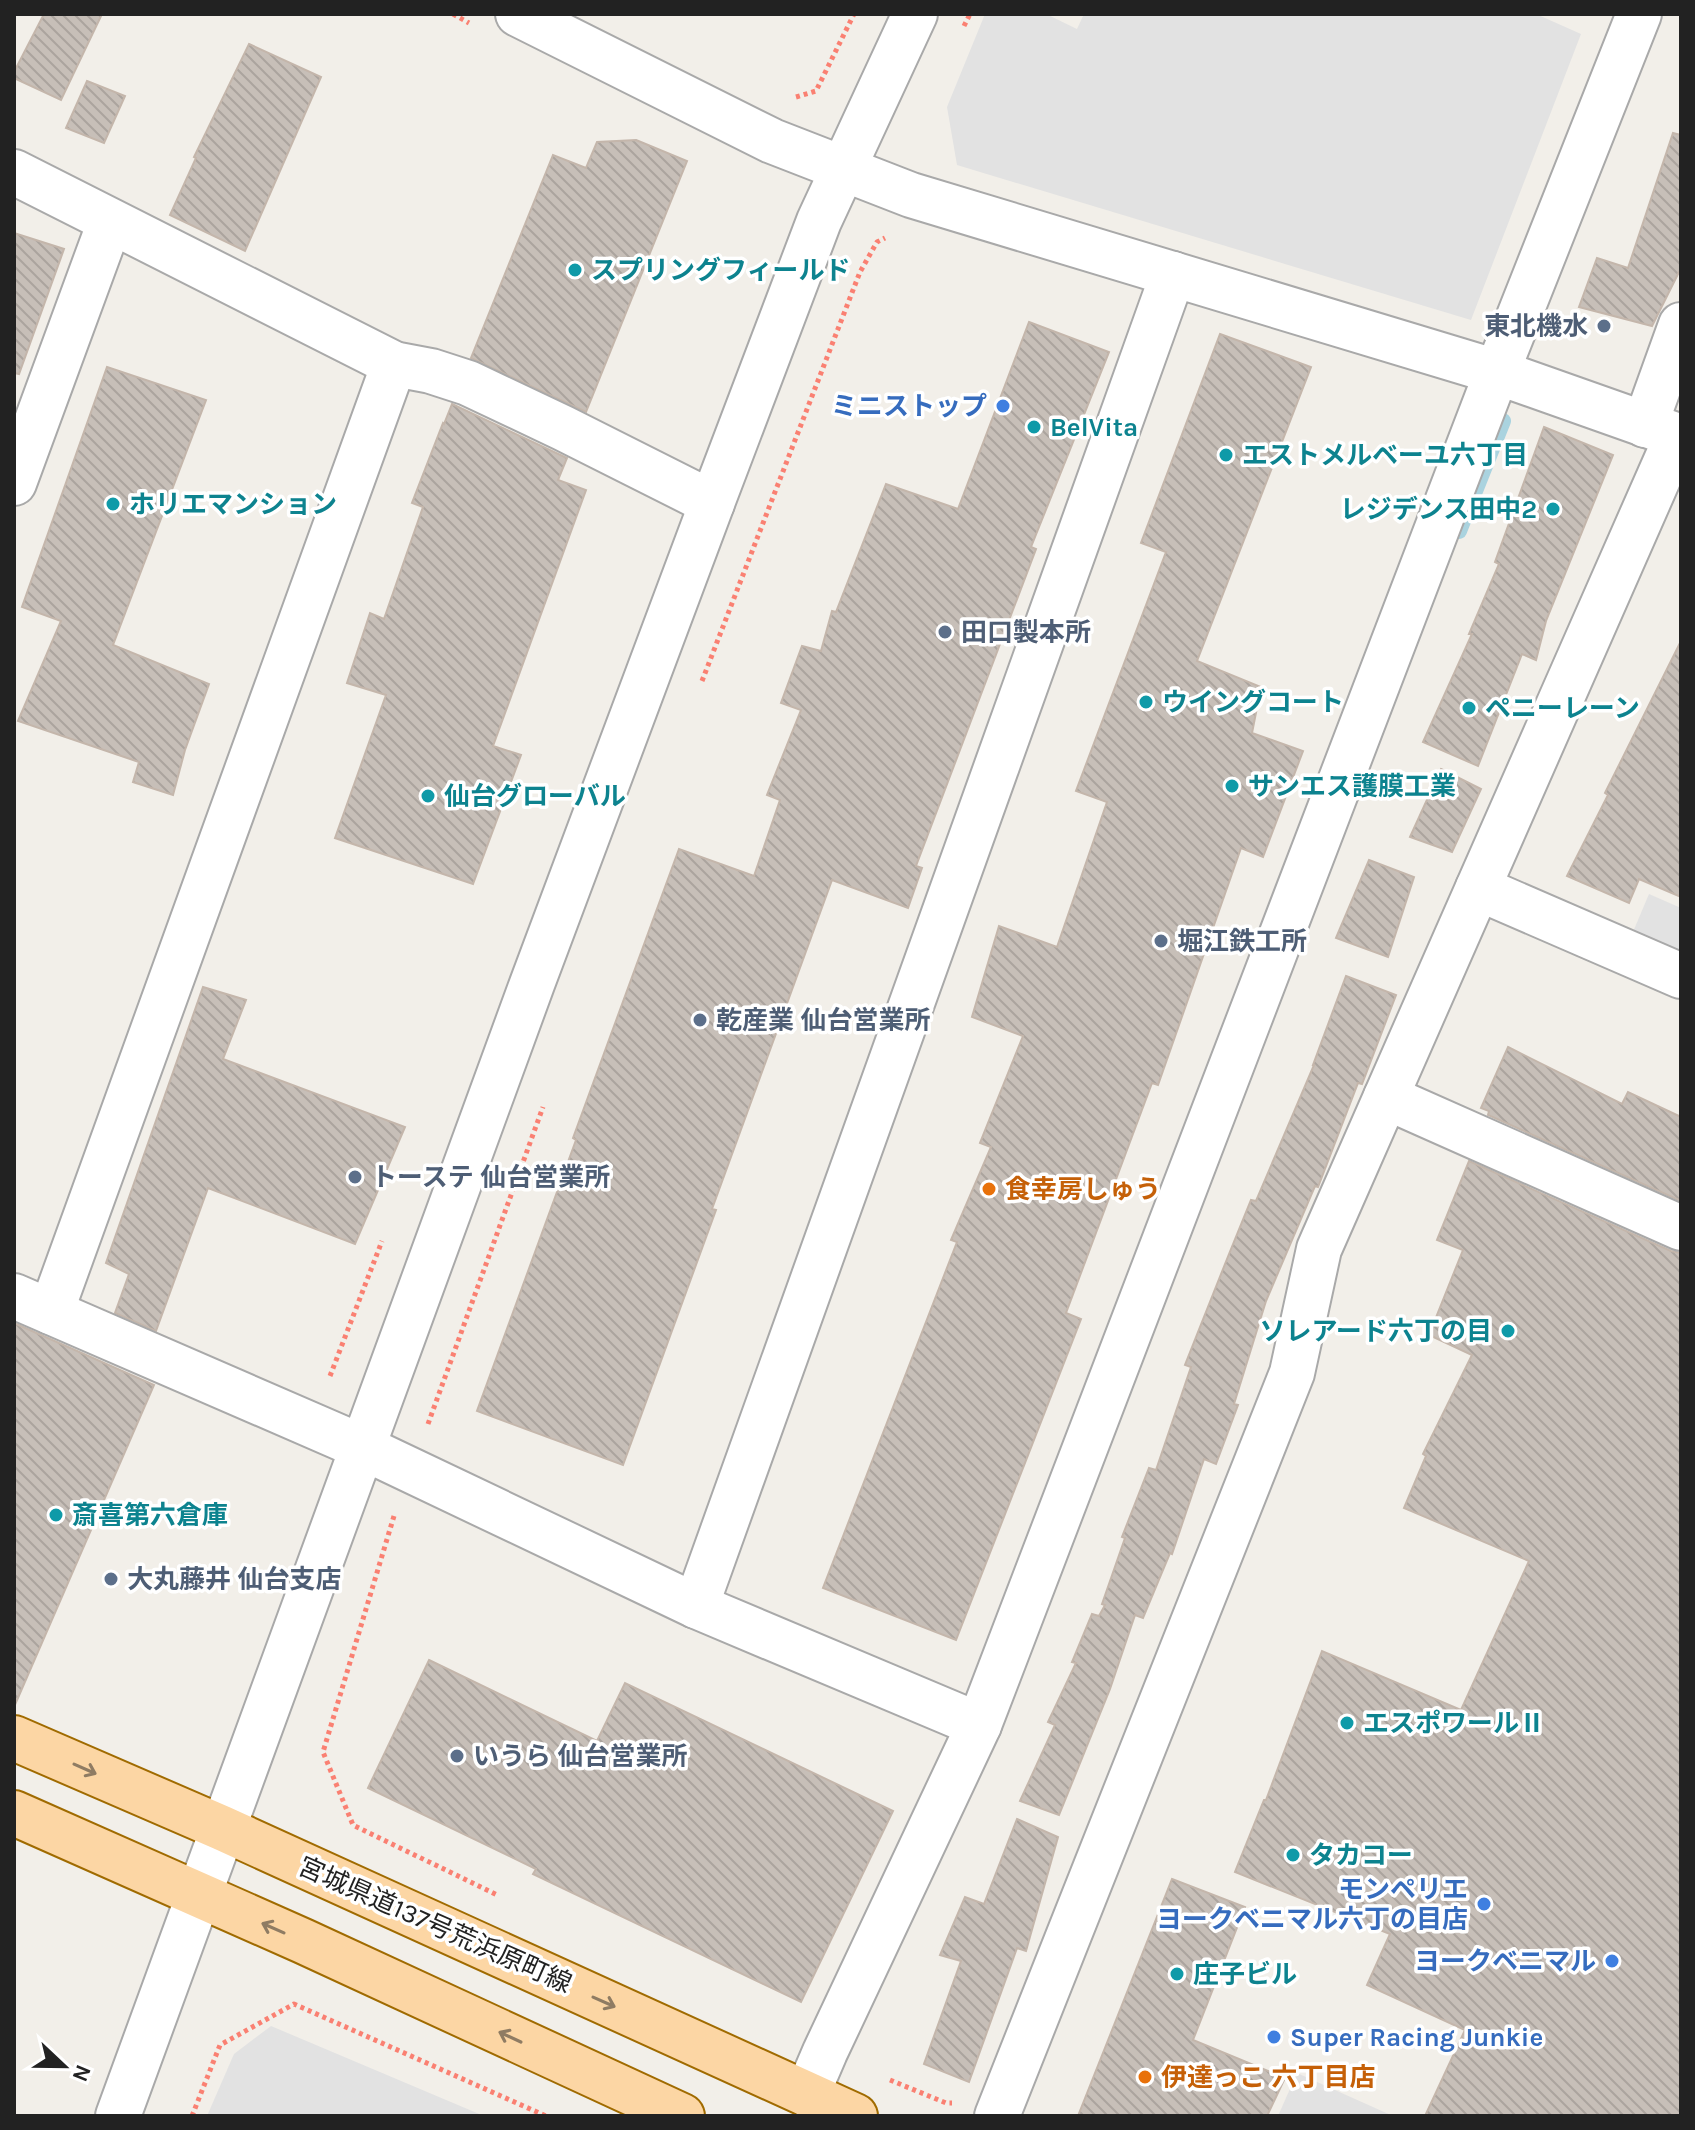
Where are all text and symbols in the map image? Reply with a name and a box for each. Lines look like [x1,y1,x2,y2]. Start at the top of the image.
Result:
place label: スプリングフィールド [591,255,850,286]
marker: スプリングフィールド [566,261,584,279]
place label: 東北機水 [1484,311,1588,342]
marker: 東北機水 [1595,317,1613,335]
place label: ミニストップ [831,391,987,422]
marker: ミニストップ [994,397,1012,415]
place label: BelVita [1050,412,1138,443]
marker: BelVita [1025,418,1043,436]
place label: エストメルベーユ六丁目 [1242,440,1528,471]
marker: エストメルベーユ六丁目 [1217,446,1235,464]
place label: ホリエマンション [129,489,337,520]
place label: レジデンス田中2 [1340,494,1537,525]
marker: ホリエマンション [104,495,122,513]
marker: レジデンス田中2 [1544,500,1562,518]
place label: 田口製本所 [961,617,1091,648]
marker: 田口製本所 [936,623,954,641]
place label: ウイングコート [1162,687,1344,718]
marker: ウイングコート [1137,693,1155,711]
place label: ペニーレーン [1485,693,1640,724]
marker: ペニーレーン [1460,699,1478,717]
place label: サンエス護膜工業 [1248,771,1456,802]
marker: サンエス護膜工業 [1223,777,1241,795]
place label: 仙台グローバル [444,781,626,812]
marker: 仙台グローバル [419,787,437,805]
place label: 堀江鉄工所 [1177,926,1307,957]
marker: 堀江鉄工所 [1152,932,1170,950]
place label: 乾産業 仙台営業所 [716,1005,931,1036]
marker: 乾産業 仙台営業所 [691,1011,709,1029]
place label: トーステ 仙台営業所 [371,1162,610,1193]
marker: トーステ 仙台営業所 [346,1168,364,1186]
place label: 食幸房しゅう [1005,1174,1161,1205]
marker: 食幸房しゅう [980,1180,998,1198]
place label: ソレアード六丁の目 [1260,1316,1492,1347]
marker: ソレアード六丁の目 [1499,1322,1517,1340]
place label: 斎喜第六倉庫 [72,1500,228,1531]
marker: 斎喜第六倉庫 [47,1506,65,1524]
place label: 大丸藤井 仙台支店 [127,1564,342,1595]
marker: 大丸藤井 仙台支店 [102,1570,120,1588]
place label: エスポワールⅡ [1363,1708,1545,1739]
marker: エスポワールⅡ [1338,1714,1356,1732]
place label: いうら 仙台営業所 [473,1741,688,1772]
marker: いうら 仙台営業所 [448,1747,466,1765]
one-way arrow [73,1763,97,1778]
place label: タカコー [1309,1840,1413,1871]
marker: タカコー [1284,1846,1302,1864]
street label: 宮城県道137号荒浜原町線 [293,1851,577,1999]
place label: モンペリエ ヨークベニマル六丁の目店 [1156,1874,1468,1935]
marker: モンペリエ ヨークベニマル六丁の目店 [1475,1895,1493,1913]
one-way arrow [262,1920,286,1935]
place label: ヨークベニマル [1414,1946,1596,1977]
marker: ヨークベニマル [1603,1952,1621,1970]
place label: 庄子ビル [1193,1959,1297,1990]
marker: 庄子ビル [1168,1965,1186,1983]
one-way arrow [591,1995,615,2010]
place label: Super Racing Junkie [1290,2022,1543,2053]
north arrow [24,2026,104,2106]
one-way arrow [498,2028,522,2043]
marker: Super Racing Junkie [1265,2028,1283,2046]
text: N [67,2061,97,2085]
place label: 伊達っこ 六丁目店 [1161,2062,1376,2093]
marker: 伊達っこ 六丁目店 [1136,2068,1154,2086]

